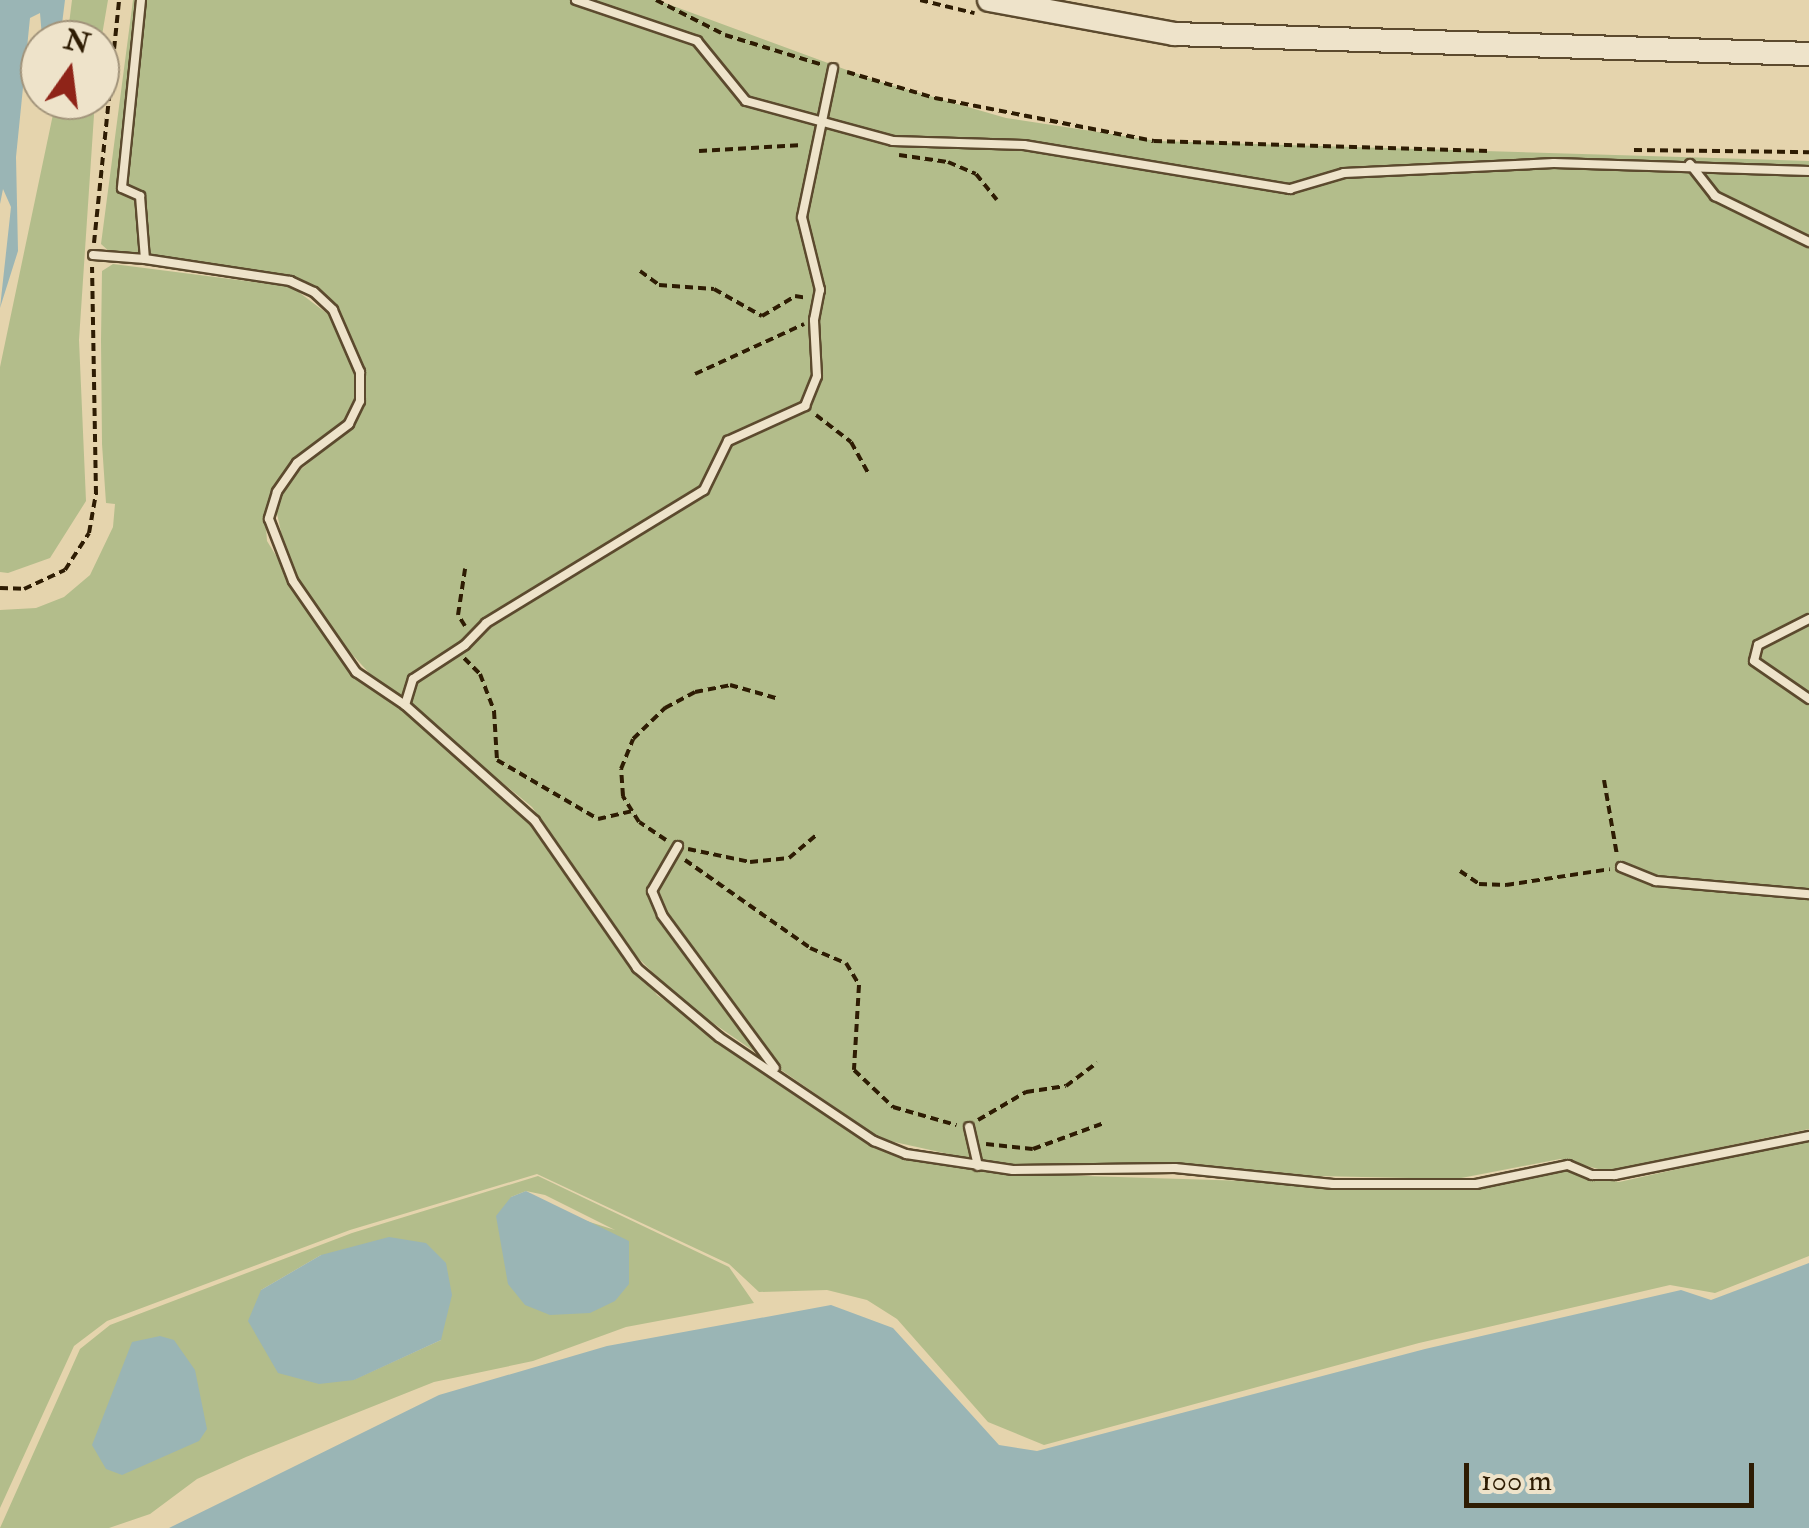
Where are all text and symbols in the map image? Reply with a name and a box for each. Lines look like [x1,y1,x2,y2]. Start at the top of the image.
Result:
north arrow [20,20,120,120]
text: N [60,22,93,62]
scale bar [1469,1443,1759,1505]
text: 100 m [1481,1462,1552,1499]

